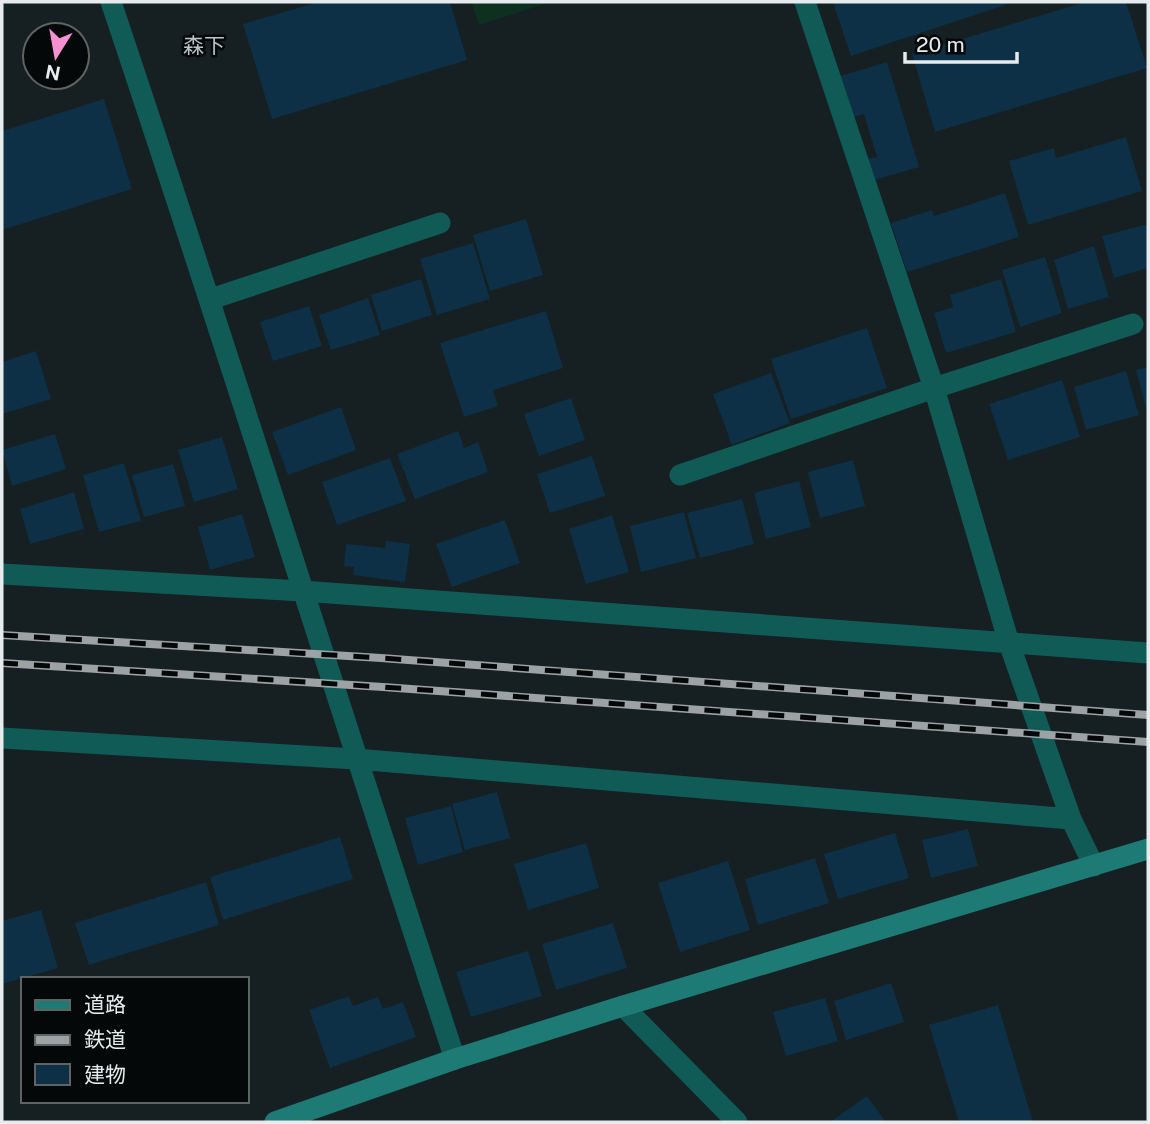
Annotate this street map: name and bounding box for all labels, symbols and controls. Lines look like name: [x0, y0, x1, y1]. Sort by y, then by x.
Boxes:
north arrow: [21, 21, 91, 91]
scale bar: [905, 21, 1017, 65]
text: 20 m: [916, 32, 965, 57]
district label: 森下: [183, 33, 225, 58]
text: N: [43, 60, 62, 85]
legend: [21, 977, 248, 1103]
text: 道路: [84, 992, 126, 1017]
text: 鉄道: [84, 1027, 126, 1052]
text: 建物: [84, 1062, 126, 1087]

